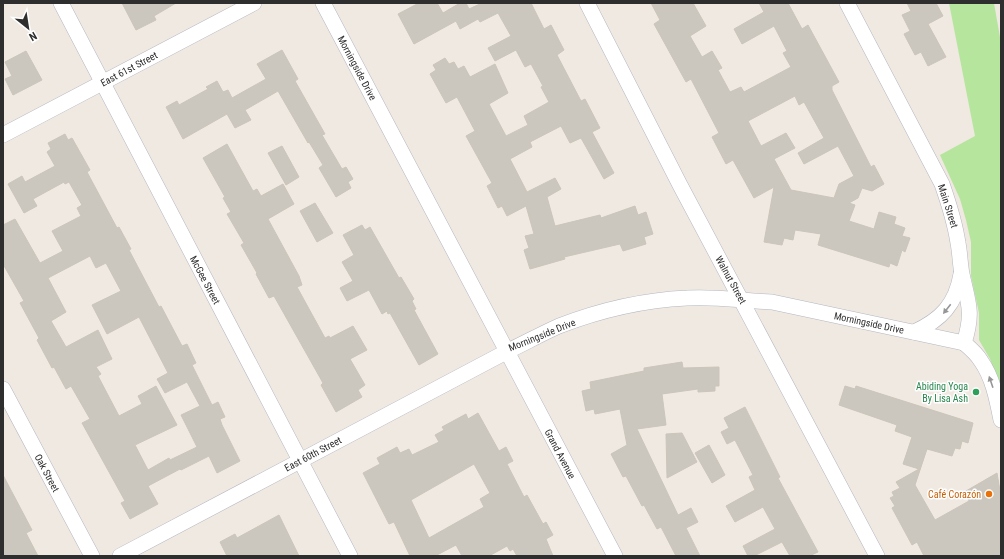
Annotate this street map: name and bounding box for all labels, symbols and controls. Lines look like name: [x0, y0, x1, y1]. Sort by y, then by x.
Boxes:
north arrow: [8, 8, 48, 48]
text: N: [26, 29, 39, 44]
street label: Morningside Drive: [335, 34, 379, 102]
street label: East 61st Street: [99, 49, 159, 89]
street label: Main Street: [936, 183, 960, 229]
street label: McGee Street: [188, 254, 222, 306]
street label: Walnut Street: [713, 254, 749, 306]
one-way arrow: [943, 303, 951, 314]
street label: Morningside Drive: [833, 310, 905, 336]
street label: Morningside Drive: [507, 316, 577, 353]
one-way arrow: [988, 376, 994, 388]
place label: Abiding Yoga By Lisa Ash: [916, 381, 968, 404]
marker: Abiding Yoga By Lisa Ash: [971, 387, 981, 397]
street label: Grand Avenue: [542, 427, 578, 481]
street label: East 60th Street: [283, 434, 343, 474]
street label: Oak Street: [33, 452, 62, 494]
place label: Café Corazón: [928, 489, 981, 500]
marker: Café Corazón: [984, 489, 994, 499]

